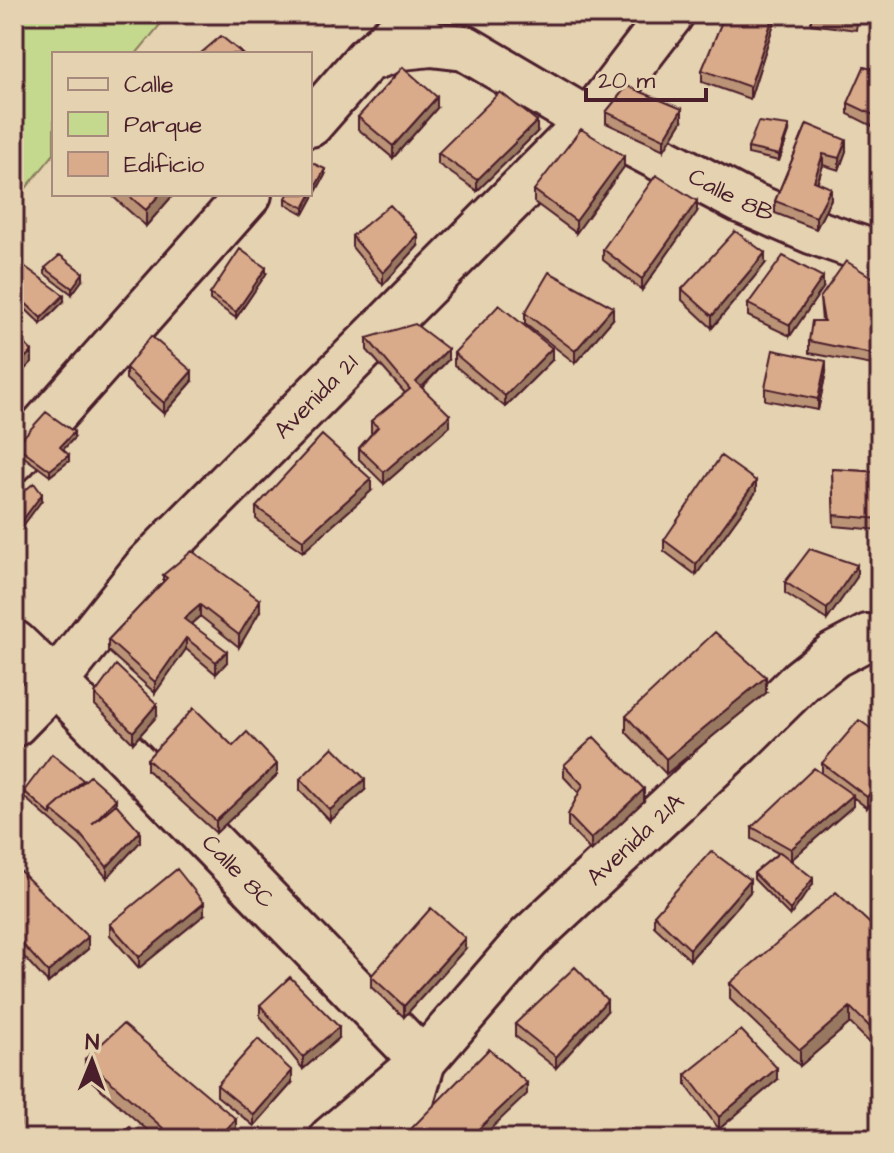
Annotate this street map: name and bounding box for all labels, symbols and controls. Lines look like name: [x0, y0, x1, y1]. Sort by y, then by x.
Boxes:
legend: [52, 52, 312, 196]
scale bar: [586, 52, 706, 102]
text: 20 m: [598, 64, 655, 98]
text: Calle: [124, 68, 174, 102]
text: Parque: [124, 108, 202, 142]
text: Edificio: [124, 148, 205, 182]
street label: Calle 8B: [682, 160, 779, 231]
street label: Avenida 21: [266, 347, 366, 447]
street label: Avenida 21A: [579, 785, 692, 894]
street label: Calle 8C: [194, 827, 282, 917]
north arrow: [52, 1021, 132, 1101]
text: N: [85, 1027, 100, 1058]

